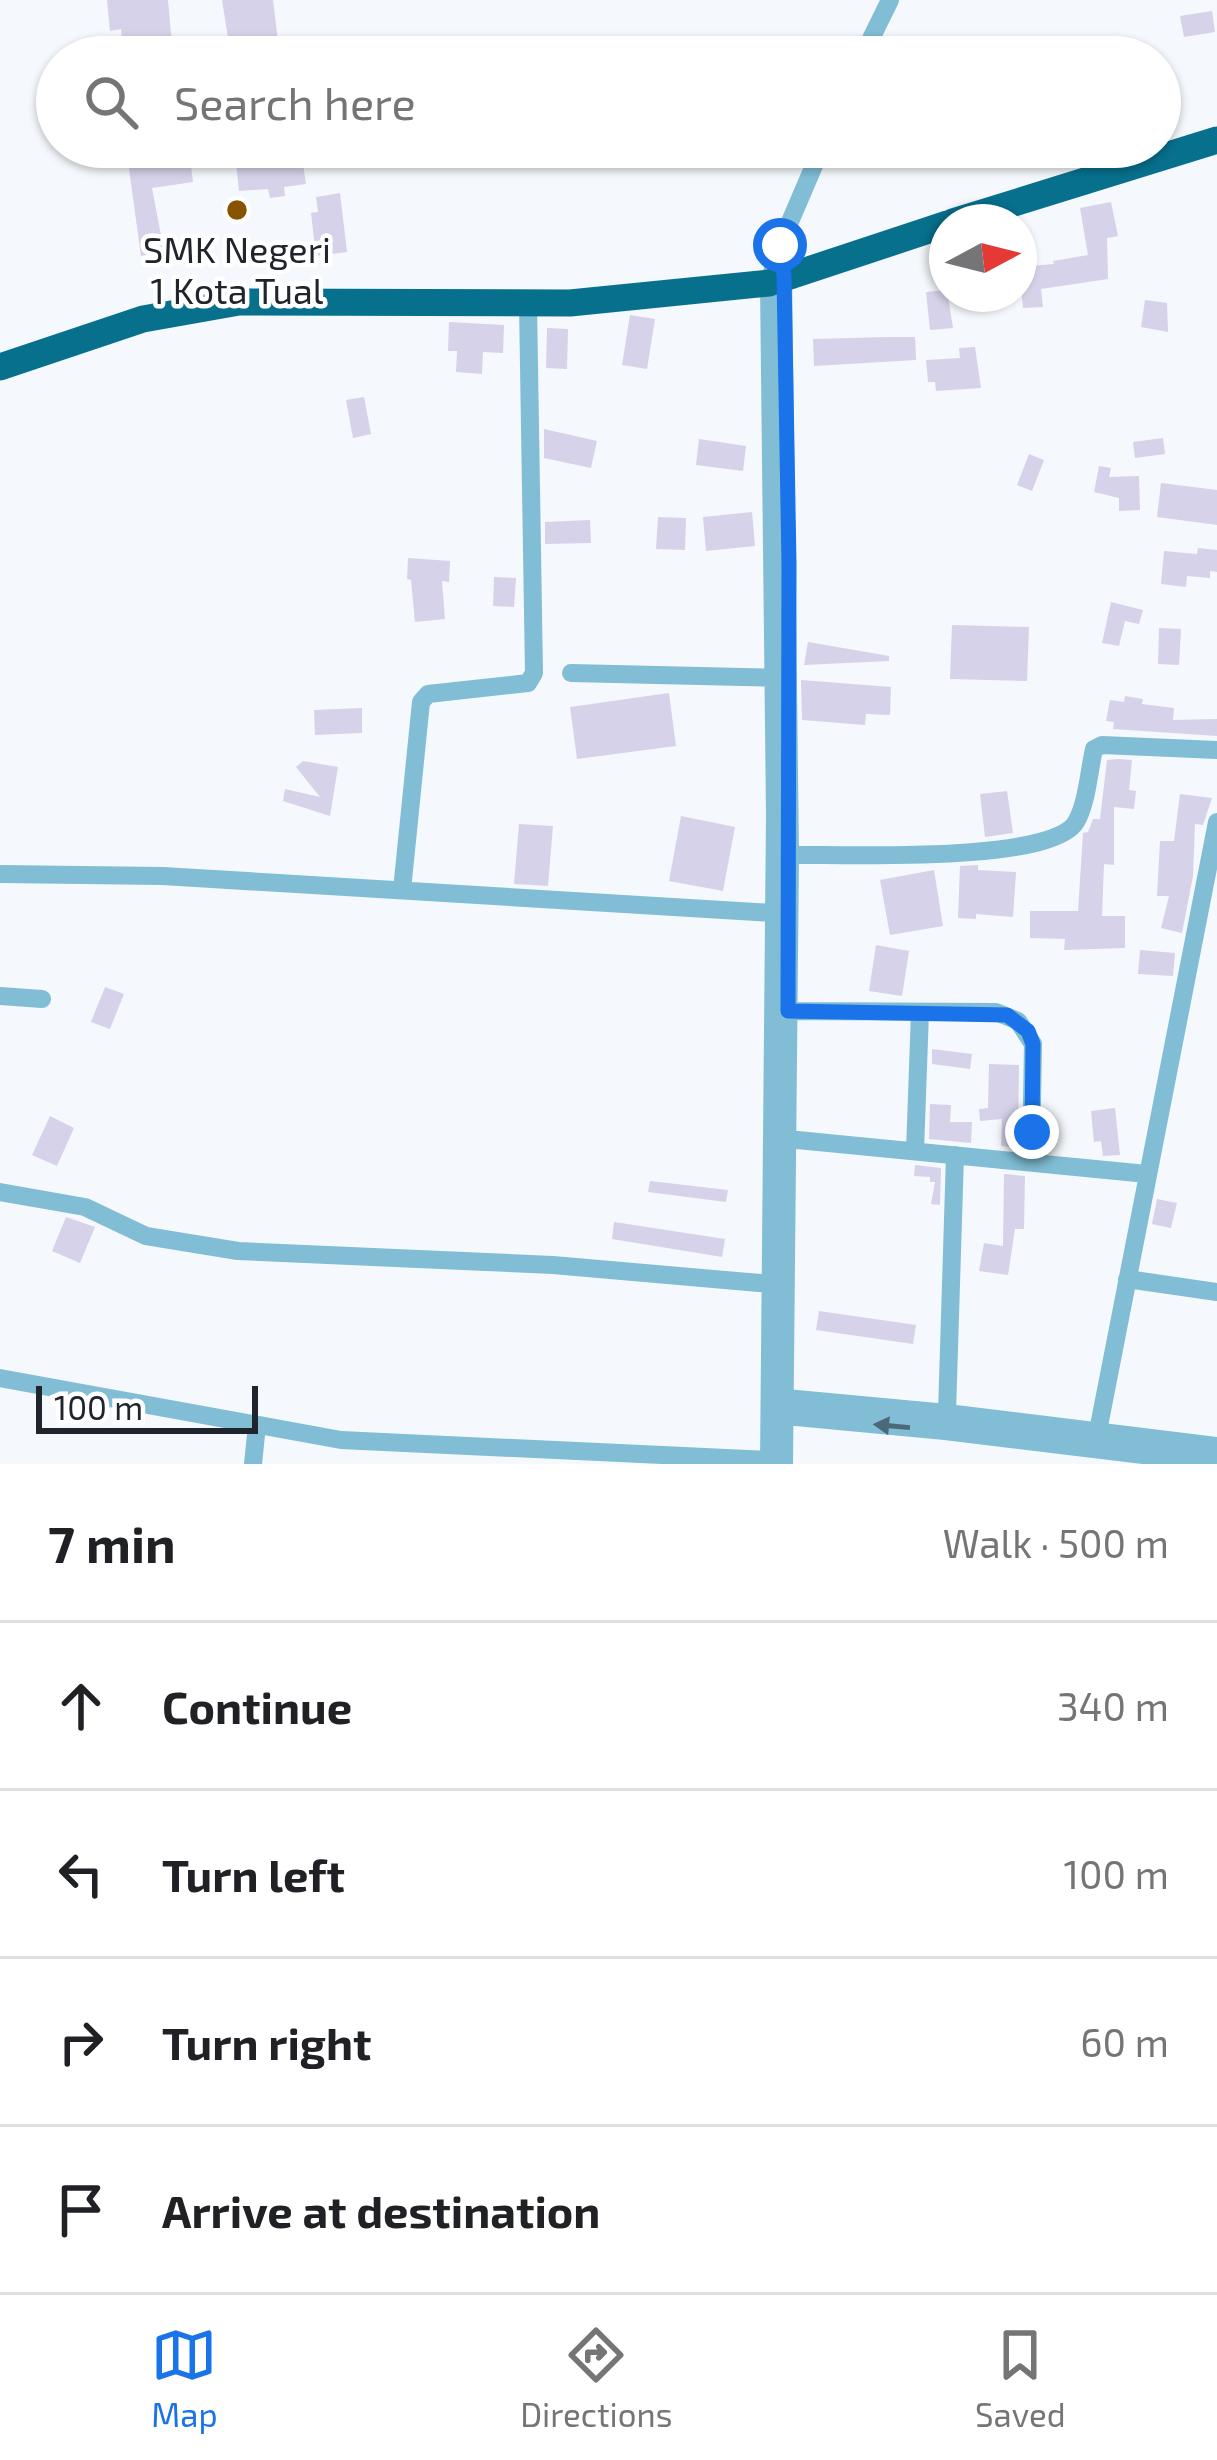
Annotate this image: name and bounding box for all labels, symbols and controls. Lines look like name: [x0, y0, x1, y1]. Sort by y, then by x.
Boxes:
search box: [36, 36, 1181, 168]
icon: search: [78, 69, 144, 135]
text: Search here: [174, 75, 416, 129]
marker: SMK Negeri 1 Kota Tual: [224, 197, 250, 223]
north arrow: [929, 204, 1037, 312]
route start: [753, 218, 807, 272]
place label: SMK Negeri 1 Kota Tual: [143, 227, 331, 311]
route end: [1005, 1105, 1059, 1159]
scale bar: [36, 1380, 258, 1433]
text: 100 m: [54, 1387, 143, 1427]
one-way arrow: [873, 1416, 910, 1435]
text: 7 min: [48, 1512, 176, 1573]
text: Walk · 500 m: [943, 1519, 1169, 1566]
icon: ahead: [48, 1673, 114, 1739]
text: Continue: [162, 1679, 352, 1733]
text: 340 m: [1057, 1682, 1169, 1729]
icon: left: [48, 1841, 114, 1907]
text: Turn left: [162, 1847, 345, 1901]
text: 100 m: [1064, 1850, 1169, 1897]
icon: right: [48, 2009, 114, 2075]
text: Turn right: [162, 2015, 371, 2069]
text: 60 m: [1080, 2018, 1169, 2065]
icon: arrive: [48, 2177, 114, 2243]
text: Arrive at destination: [162, 2183, 600, 2237]
tab: Map: [151, 2322, 218, 2434]
tab: Directions: [520, 2322, 672, 2434]
tab: Saved: [975, 2322, 1066, 2434]

